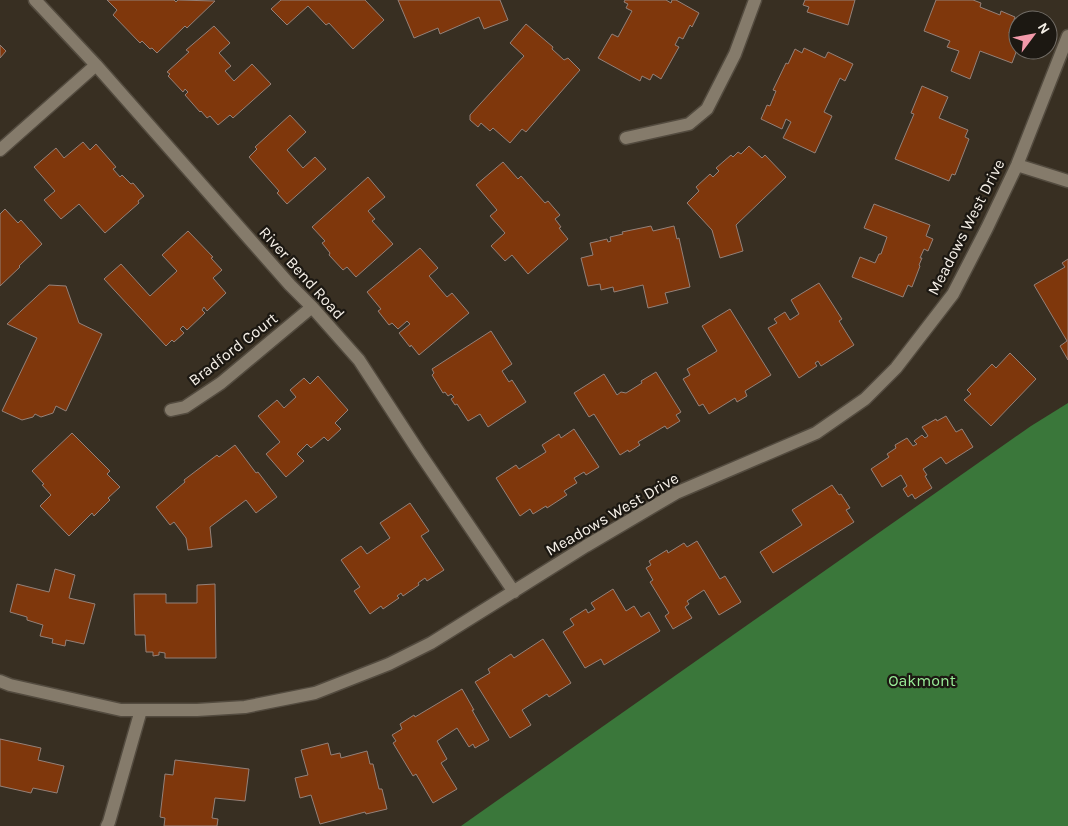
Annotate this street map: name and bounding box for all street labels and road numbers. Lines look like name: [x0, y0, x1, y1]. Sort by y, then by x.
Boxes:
street label: Meadows West Drive: [923, 156, 1009, 298]
street label: River Bend Road: [255, 223, 349, 323]
street label: Bradford Court: [185, 308, 281, 390]
street label: Meadows West Drive: [542, 468, 682, 560]

